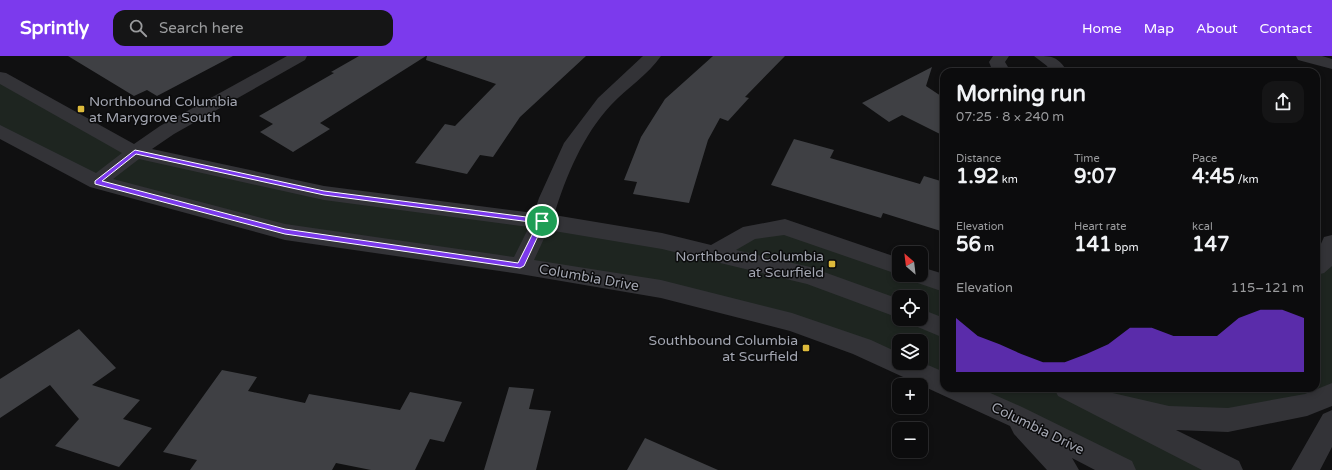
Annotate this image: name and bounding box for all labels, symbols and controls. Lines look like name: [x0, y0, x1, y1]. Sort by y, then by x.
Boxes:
search box: [113, 10, 393, 46]
text: Sprintly: [20, 17, 89, 39]
icon: search: [127, 17, 149, 39]
text: Search here: [159, 19, 243, 37]
text: Home: [1082, 20, 1122, 37]
text: Map: [1144, 20, 1174, 37]
text: About: [1196, 20, 1238, 37]
text: Contact: [1260, 20, 1312, 37]
text: Morning run: [956, 81, 1086, 107]
button: share: [1262, 81, 1304, 123]
place label: Northbound Columbia at Marygrove South: [89, 93, 238, 126]
marker: Northbound Columbia at Marygrove South: [76, 104, 86, 114]
text: 07:25 · 8 × 240 m: [956, 109, 1064, 125]
text: Distance: [956, 152, 1001, 165]
text: Time: [1074, 152, 1100, 165]
text: Pace: [1192, 152, 1217, 165]
text: 1.92: [956, 165, 999, 189]
text: 9:07: [1074, 165, 1117, 189]
text: 4:45: [1192, 165, 1235, 189]
text: km: [999, 173, 1018, 186]
text: /km: [1235, 173, 1259, 186]
pin: [525, 204, 559, 238]
icon: arrive: [531, 210, 553, 232]
text: Elevation: [956, 220, 1004, 233]
text: Heart rate: [1074, 220, 1126, 233]
text: kcal: [1192, 220, 1213, 233]
text: 56: [956, 233, 981, 257]
text: 141: [1074, 233, 1112, 257]
text: 147: [1192, 233, 1230, 257]
text: m: [981, 241, 994, 254]
text: bpm: [1112, 241, 1139, 254]
north arrow: [892, 246, 928, 282]
map controls: [892, 246, 928, 458]
place label: Northbound Columbia at Scurfield: [675, 248, 824, 281]
marker: Northbound Columbia at Scurfield: [827, 259, 837, 269]
street label: Columbia Drive: [538, 260, 640, 295]
text: Elevation: [956, 280, 1013, 296]
text: 115–121 m: [1231, 280, 1304, 296]
button: locate: [892, 290, 928, 326]
place label: Southbound Columbia at Scurfield: [649, 332, 798, 365]
button: layers: [892, 334, 928, 370]
marker: Southbound Columbia at Scurfield: [801, 343, 811, 353]
button: +: [892, 378, 928, 414]
street label: Columbia Drive: [989, 399, 1087, 458]
button: −: [892, 422, 928, 458]

